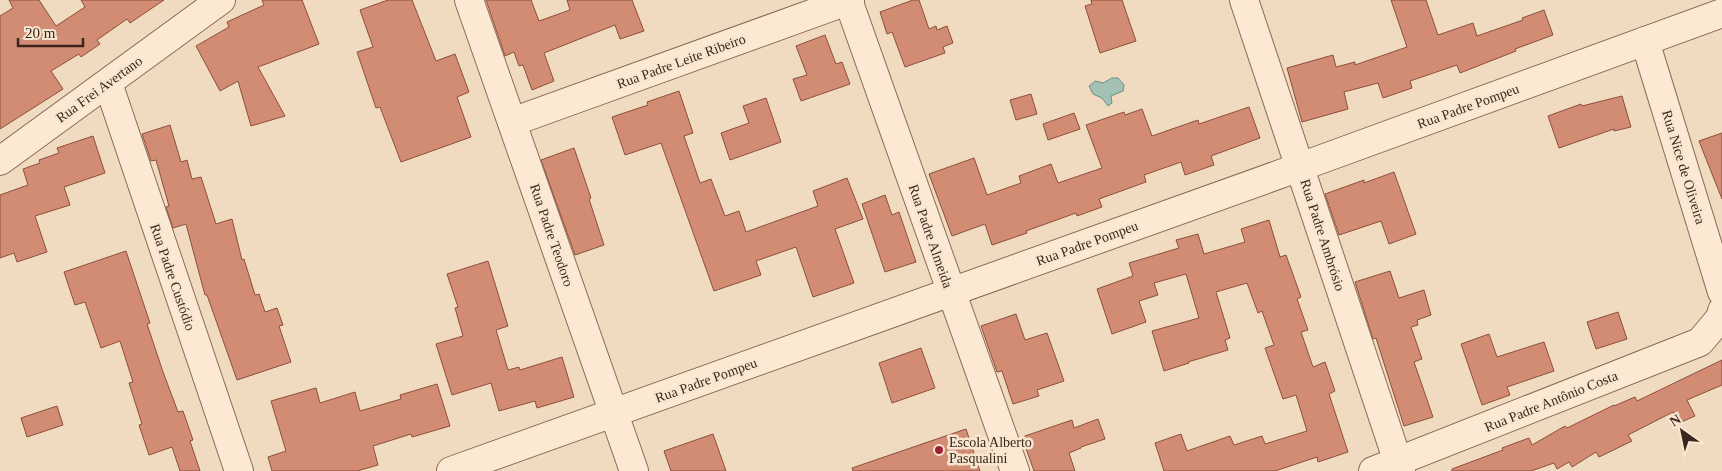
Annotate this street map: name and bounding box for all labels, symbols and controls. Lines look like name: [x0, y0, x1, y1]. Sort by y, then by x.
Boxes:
scale bar: [18, 15, 82, 47]
text: 20 m: [25, 25, 56, 41]
street label: Rua Padre Leite Ribeiro: [615, 31, 747, 92]
street label: Rua Frei Avertano: [53, 53, 145, 126]
street label: Rua Padre Pompeu: [1415, 81, 1521, 132]
street label: Rua Nice de Oliveira: [1659, 108, 1708, 227]
street label: Rua Padre Ambrósio: [1297, 177, 1348, 293]
street label: Rua Padre Teodoro: [527, 182, 576, 288]
street label: Rua Padre Almeida: [906, 182, 956, 291]
street label: Rua Padre Pompeu: [1034, 218, 1140, 269]
street label: Rua Padre Custódio: [147, 222, 198, 333]
street label: Rua Padre Pompeu: [653, 355, 759, 406]
street label: Rua Padre Antônio Costa: [1483, 368, 1621, 435]
north arrow: [1657, 406, 1707, 456]
text: N: [1667, 411, 1684, 430]
place label: Escola Alberto Pasqualini: [949, 435, 1032, 466]
marker: Escola Alberto Pasqualini: [933, 444, 945, 456]

